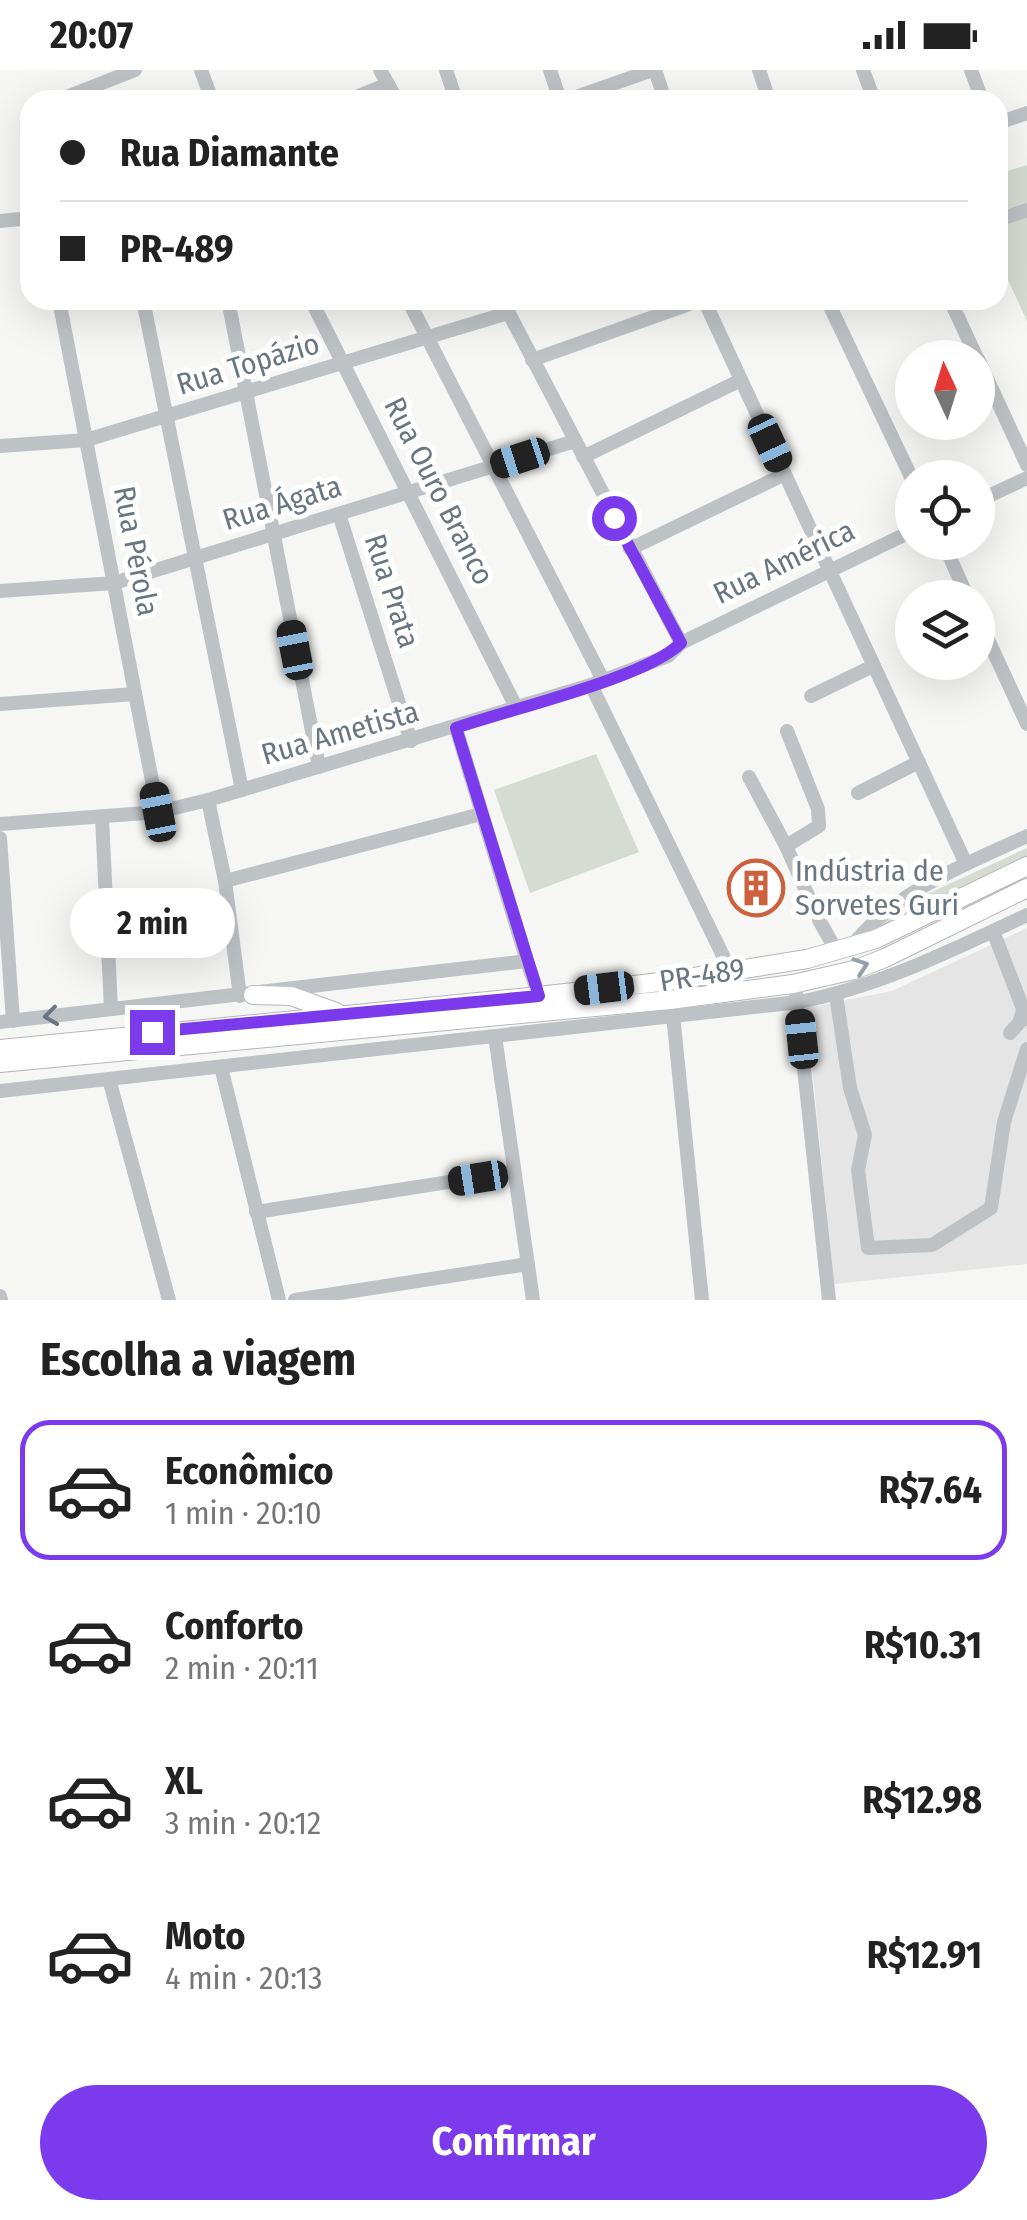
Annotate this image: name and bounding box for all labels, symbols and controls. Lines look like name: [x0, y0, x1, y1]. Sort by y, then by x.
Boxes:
text: 20:07: [50, 12, 133, 58]
text: Rua Diamante: [120, 130, 339, 176]
text: PR-489: [120, 226, 234, 272]
street label: Rua Topázio: [172, 325, 324, 403]
north arrow: [895, 340, 995, 440]
map controls: [895, 340, 995, 680]
street label: Rua Ouro Branco: [376, 391, 502, 591]
car: [744, 409, 796, 477]
car: [487, 434, 553, 482]
button: locate: [895, 460, 995, 560]
street label: Rua Ágata: [218, 468, 346, 538]
street label: Rua Pérola: [106, 483, 166, 619]
route start: [592, 496, 637, 541]
street label: Rua América: [707, 512, 861, 612]
street label: Rua Prata: [357, 530, 427, 652]
button: layers: [895, 580, 995, 680]
car: [275, 618, 315, 682]
street label: Rua Ametista: [257, 693, 423, 773]
car: [138, 780, 178, 844]
place label: Indústria de Sorvetes Guri: [795, 853, 959, 923]
building icon: Indústria de Sorvetes Guri: [726, 858, 786, 918]
callout: 2 min: [70, 887, 234, 957]
text: 2 min: [117, 904, 188, 942]
street label: PR-489: [657, 951, 747, 999]
one-way arrow: [852, 958, 869, 978]
car: [572, 969, 636, 1007]
one-way arrow: [43, 1005, 59, 1026]
car: [784, 1008, 820, 1070]
route end: [130, 1010, 175, 1055]
car: [446, 1158, 510, 1198]
text: Escolha a viagem: [40, 1333, 356, 1387]
icon: car: [45, 1445, 135, 1535]
text: Econômico: [165, 1448, 334, 1494]
text: R$7.64: [879, 1467, 982, 1513]
text: 1 min · 20:10: [165, 1494, 322, 1532]
icon: car: [45, 1600, 135, 1690]
text: Conforto: [165, 1603, 304, 1649]
text: R$10.31: [864, 1622, 982, 1668]
text: 2 min · 20:11: [165, 1649, 319, 1687]
icon: car: [45, 1755, 135, 1845]
text: XL: [165, 1758, 203, 1804]
text: R$12.98: [862, 1777, 982, 1823]
text: 3 min · 20:12: [165, 1804, 321, 1842]
icon: car: [45, 1910, 135, 2000]
text: Moto: [165, 1913, 246, 1959]
text: R$12.91: [867, 1932, 982, 1978]
text: 4 min · 20:13: [165, 1959, 323, 1997]
button: Confirmar: [40, 2085, 987, 2200]

